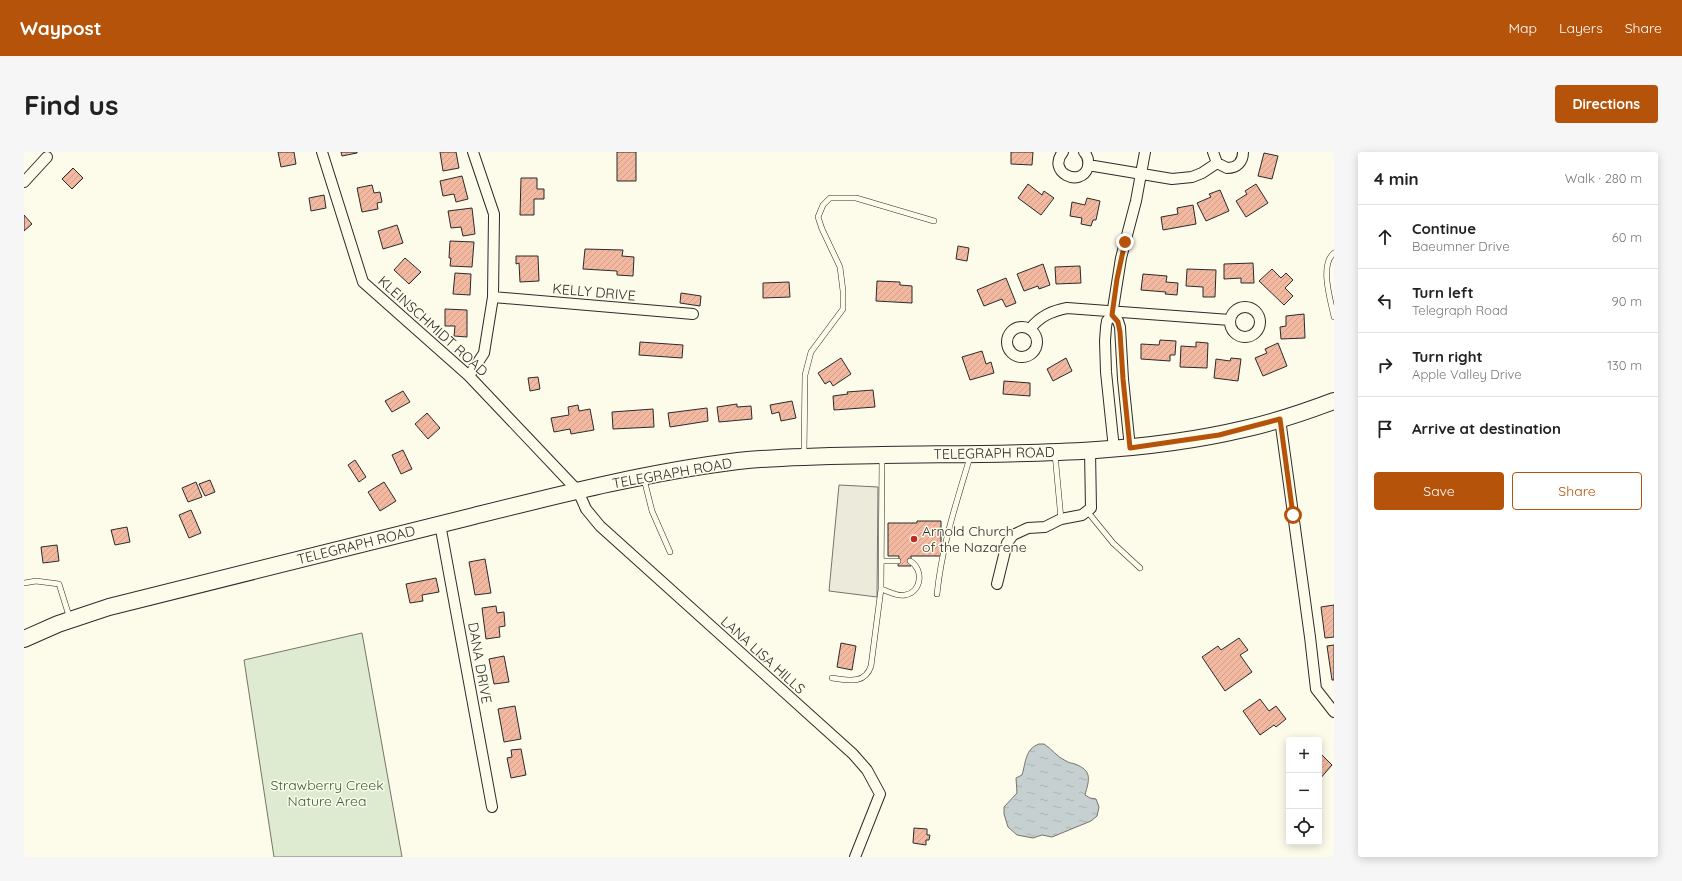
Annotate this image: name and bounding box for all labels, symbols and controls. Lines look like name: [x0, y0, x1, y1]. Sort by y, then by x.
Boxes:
text: Waypost: [20, 16, 102, 40]
text: Map: [1508, 19, 1537, 37]
text: Layers: [1559, 19, 1603, 37]
text: Share: [1625, 19, 1662, 37]
button: Directions: [1555, 85, 1658, 123]
text: Find us: [24, 87, 118, 122]
text: 4 min: [1374, 168, 1419, 189]
text: Walk · 280 m: [1565, 170, 1642, 186]
text: Continue: [1412, 219, 1476, 238]
icon: ahead: [1374, 226, 1396, 248]
text: 60 m: [1612, 229, 1642, 245]
route end: [1116, 233, 1134, 251]
text: Baeumner Drive: [1412, 238, 1510, 254]
street label: KLEINSCHMIDT ROAD: [374, 272, 492, 380]
street label: KELLY DRIVE: [552, 279, 636, 305]
text: Turn left: [1412, 283, 1474, 302]
icon: left: [1374, 290, 1396, 312]
text: 90 m: [1612, 293, 1642, 309]
text: Telegraph Road: [1412, 302, 1508, 318]
text: Turn right: [1412, 347, 1483, 366]
icon: right: [1374, 354, 1396, 376]
text: 130 m: [1607, 357, 1642, 373]
text: Apple Valley Drive: [1412, 366, 1522, 382]
icon: arrive: [1374, 418, 1396, 440]
text: Arrive at destination: [1412, 419, 1561, 438]
street label: TELEGRAPH ROAD: [933, 443, 1055, 463]
street label: TELEGRAPH ROAD: [611, 454, 733, 492]
button: Save: [1374, 472, 1504, 510]
button: Share: [1512, 472, 1642, 510]
route start: [1284, 506, 1302, 524]
street label: TELEGRAPH ROAD: [295, 522, 417, 568]
place label: Arnold Church of the Nazarene: [922, 522, 1027, 556]
marker: Arnold Church of the Nazarene: [909, 534, 919, 544]
street label: LANA LISA HILLS: [717, 612, 809, 698]
street label: DANA DRIVE: [464, 621, 496, 705]
map controls: [1286, 737, 1322, 845]
button: +: [1286, 737, 1322, 773]
button: −: [1286, 773, 1322, 809]
park label: Strawberry Creek Nature Area: [270, 776, 384, 810]
button: locate: [1286, 809, 1322, 845]

